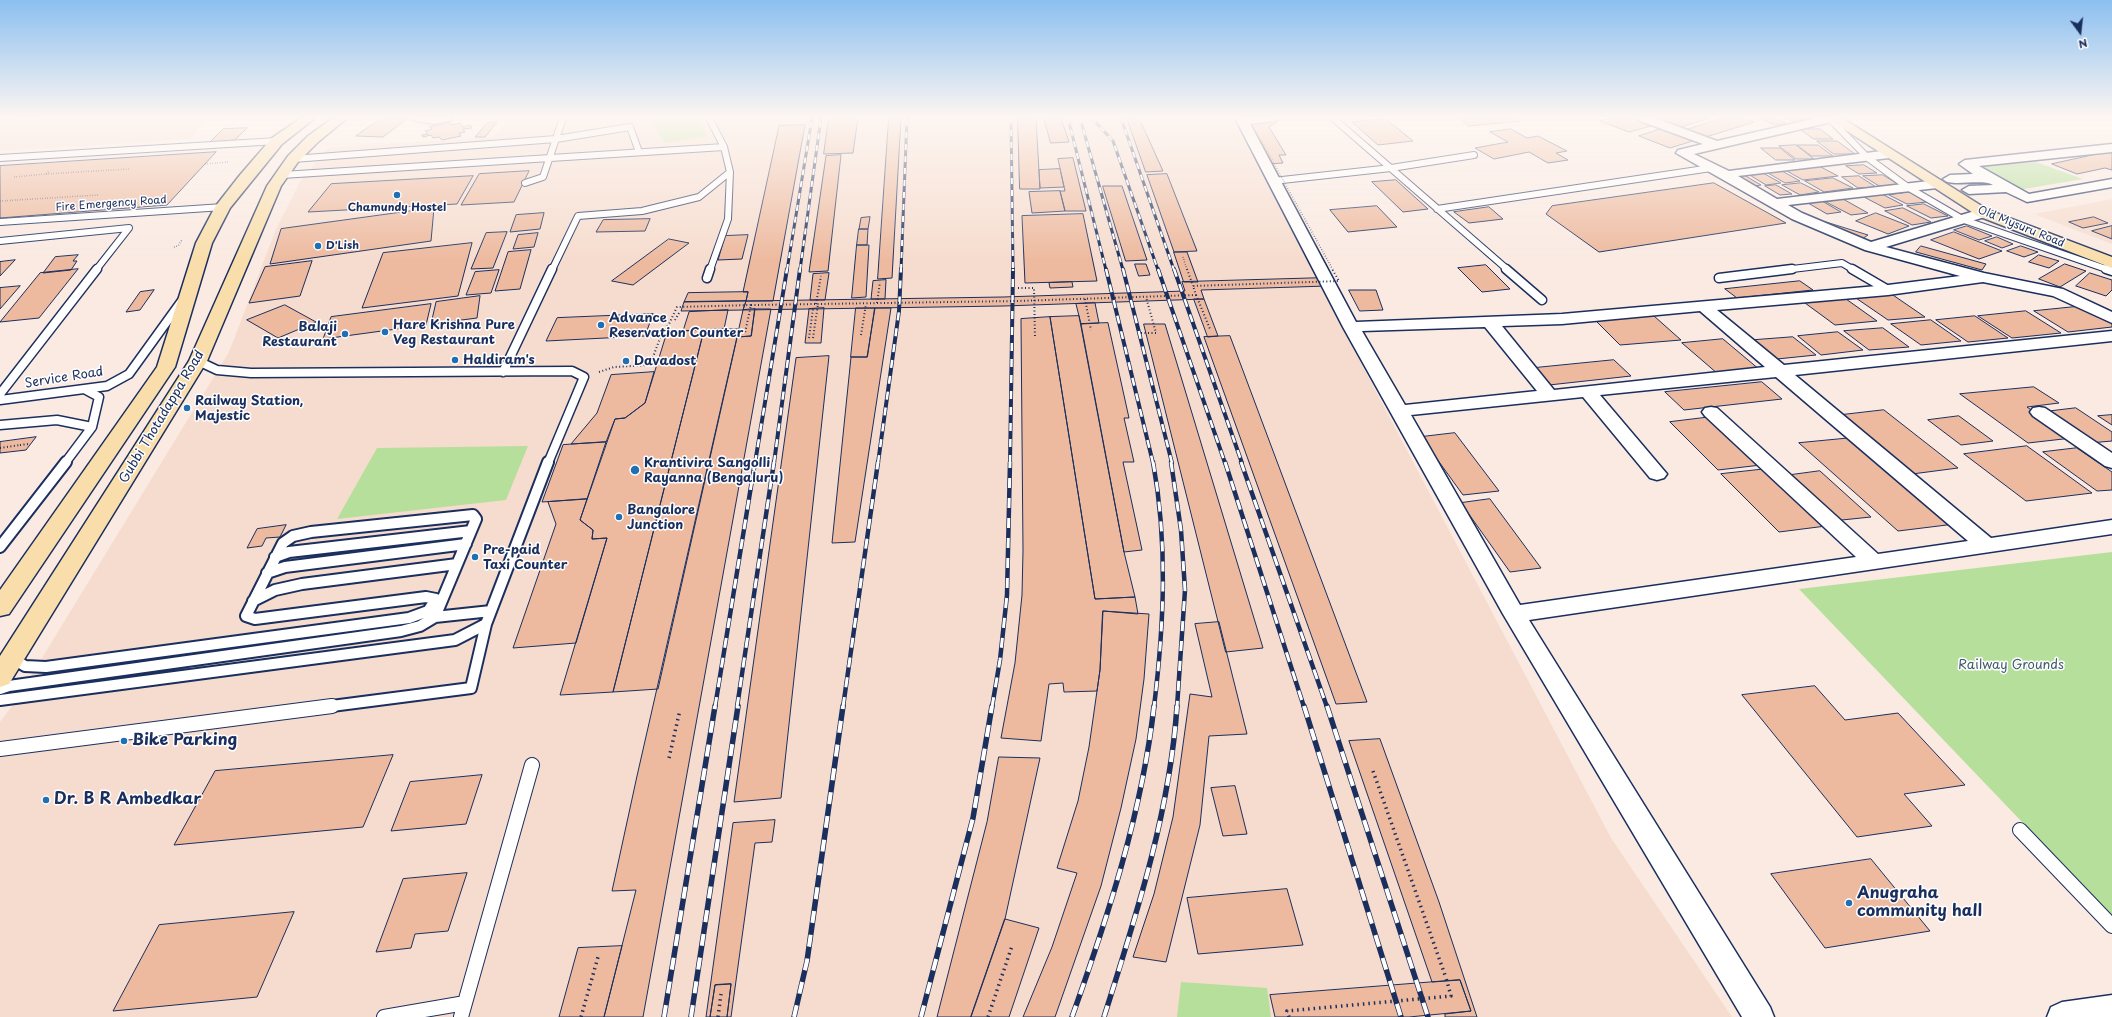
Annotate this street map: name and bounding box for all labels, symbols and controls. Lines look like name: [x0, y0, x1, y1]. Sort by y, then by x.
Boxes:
north arrow: [2060, 12, 2100, 52]
text: N: [2077, 35, 2090, 53]
marker: Chamundy Hostel: [392, 190, 402, 200]
street label: Fire Emergency Road: [55, 194, 167, 214]
place label: Chamundy Hostel: [348, 201, 446, 215]
street label: Old Mysuru Road: [1976, 204, 2066, 250]
place label: D'Lish: [326, 239, 359, 253]
marker: D'Lish: [313, 241, 323, 251]
place label: Advance Reservation Counter: [609, 310, 743, 341]
place label: Hare Krishna Pure Veg Restaurant: [393, 317, 515, 348]
place label: Balaji Restaurant: [262, 319, 337, 350]
marker: Advance Reservation Counter: [596, 320, 606, 330]
marker: Hare Krishna Pure Veg Restaurant: [380, 327, 390, 337]
marker: Balaji Restaurant: [340, 329, 350, 339]
street label: Gubbi Thotadappa Road: [116, 348, 208, 486]
place label: Haldiram's: [463, 352, 535, 368]
place label: Davadost: [634, 353, 696, 369]
marker: Haldiram's: [450, 355, 460, 365]
marker: Davadost: [621, 356, 631, 366]
street label: Service Road: [24, 364, 104, 392]
place label: Railway Station, Majestic: [195, 393, 303, 424]
marker: Railway Station, Majestic: [182, 403, 192, 413]
place label: Krantivira Sangolli Rayanna (Bengaluru): [644, 455, 783, 486]
marker: Krantivira Sangolli Rayanna (Bengaluru): [629, 464, 641, 476]
place label: Bangalore Junction: [627, 502, 695, 533]
marker: Bangalore Junction: [614, 512, 624, 522]
place label: Pre-paid Taxi Counter: [483, 542, 568, 573]
marker: Pre-paid Taxi Counter: [470, 552, 480, 562]
park label: Railway Grounds: [1958, 657, 2064, 673]
place label: Bike Parking: [132, 731, 237, 751]
marker: Bike Parking: [119, 736, 129, 746]
place label: Dr. B R Ambedkar: [54, 790, 202, 810]
marker: Dr. B R Ambedkar: [41, 795, 51, 805]
place label: Anugraha community hall: [1857, 884, 1982, 922]
marker: Anugraha community hall: [1844, 898, 1854, 908]

